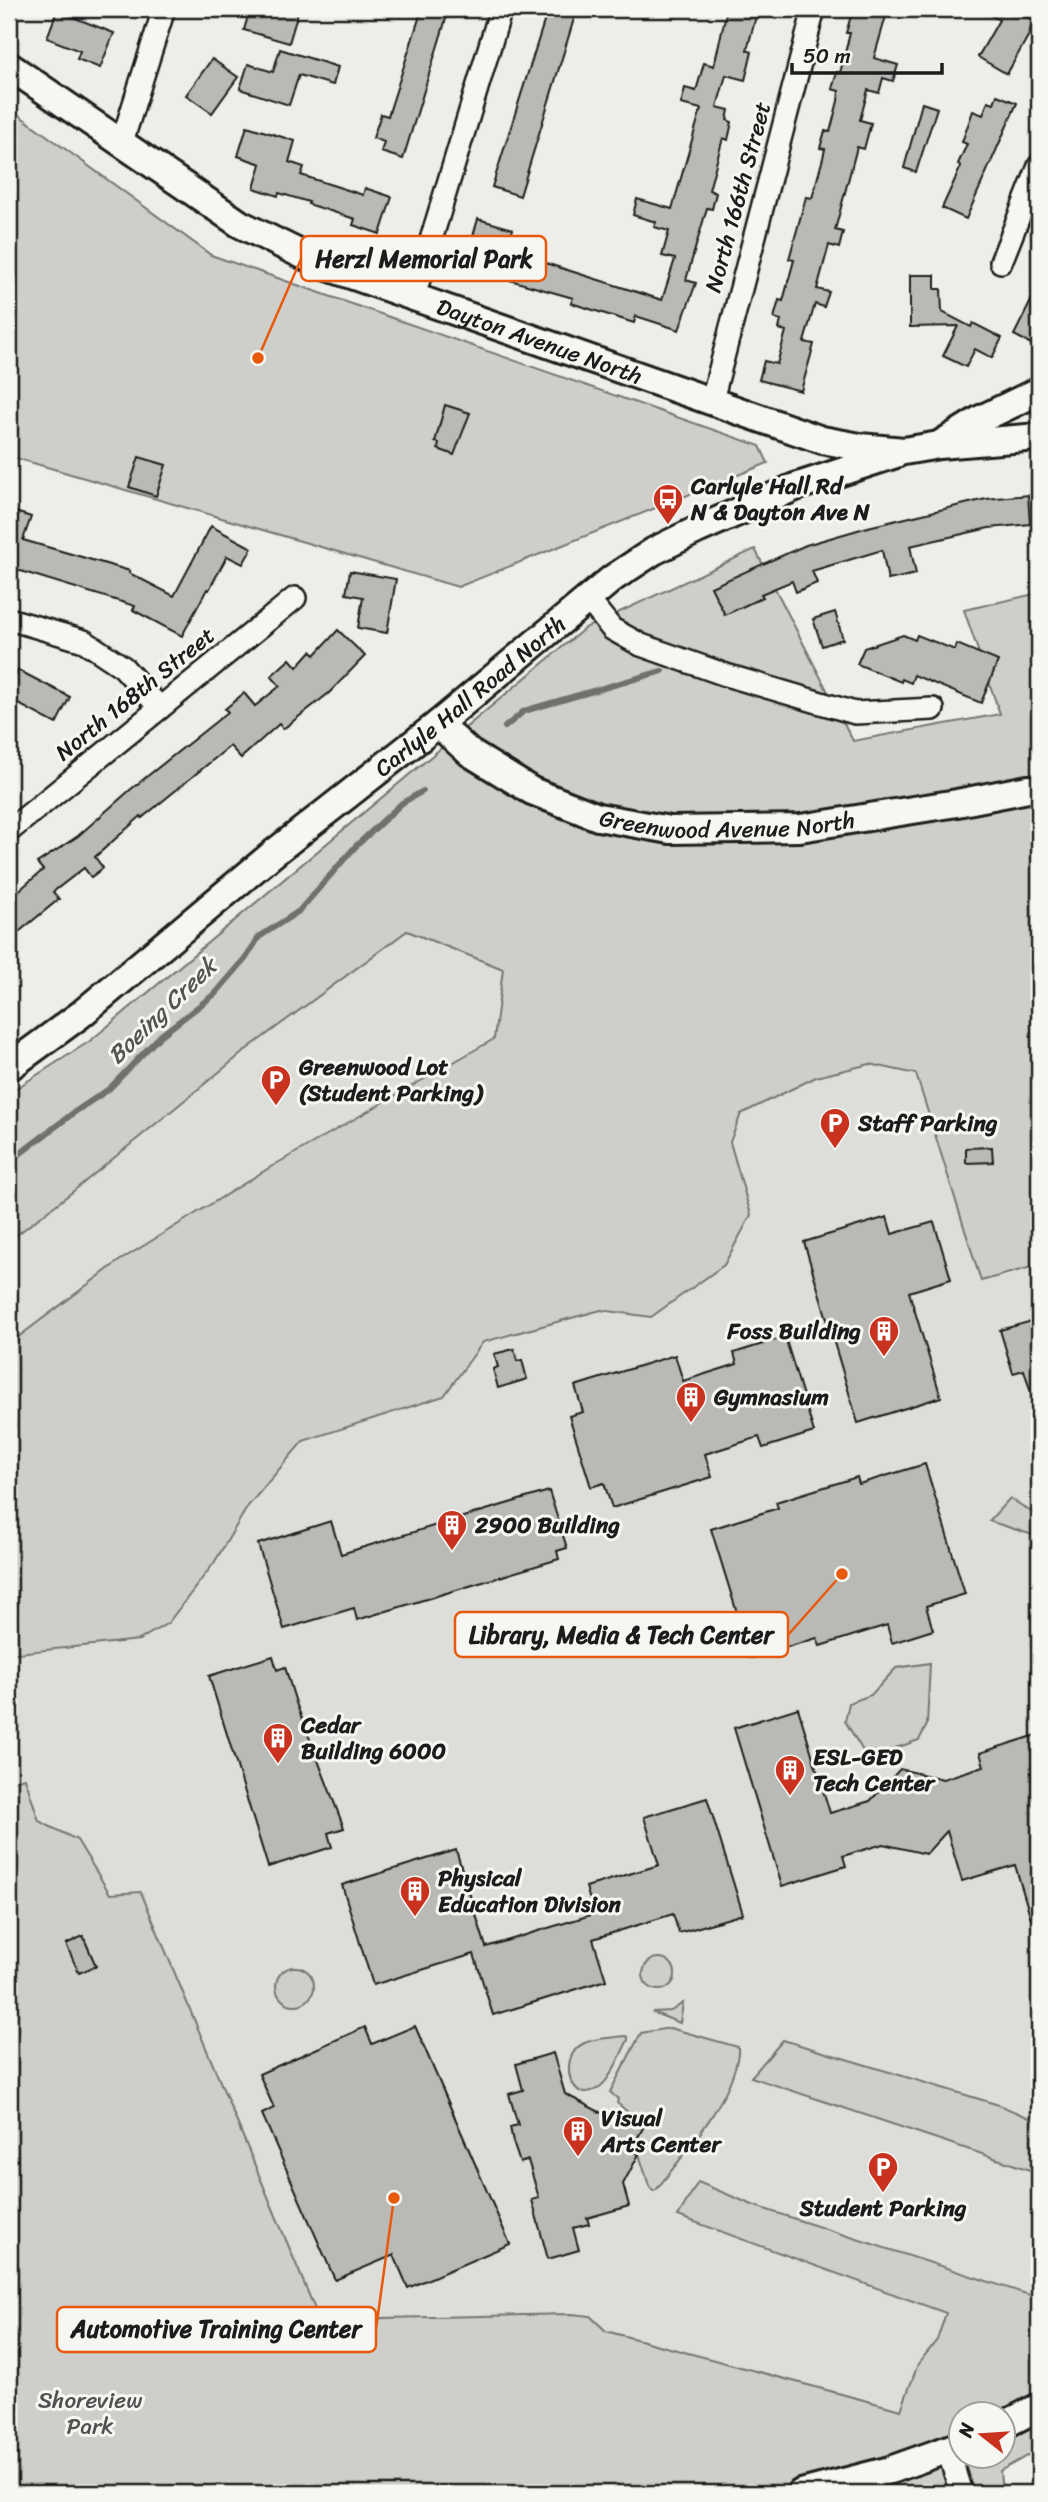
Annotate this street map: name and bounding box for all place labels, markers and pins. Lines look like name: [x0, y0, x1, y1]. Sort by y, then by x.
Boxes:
callout: Herzl Memorial Park: [301, 236, 546, 281]
place label: Carlyle Hall Rd N & Dayton Ave N: [690, 466, 871, 533]
bus stop icon: Carlyle Hall Rd N & Dayton Ave N: [651, 482, 685, 526]
place label: Greenwood Lot (Student Parking): [298, 1047, 484, 1114]
parking icon: Greenwood Lot (Student Parking): [259, 1063, 293, 1107]
place label: Staff Parking: [857, 1103, 998, 1144]
parking icon: Staff Parking: [818, 1106, 852, 1150]
place label: Foss Building: [726, 1311, 861, 1352]
building icon: Foss Building: [867, 1314, 901, 1358]
place label: Gymnasium: [713, 1377, 829, 1418]
building icon: Gymnasium: [674, 1380, 708, 1424]
place label: 2900 Building: [474, 1505, 620, 1546]
building icon: 2900 Building: [435, 1508, 469, 1552]
callout: Library, Media & Tech Center: [455, 1612, 788, 1657]
place label: Cedar Building 6000: [300, 1705, 446, 1772]
building icon: Cedar Building 6000: [261, 1721, 295, 1765]
place label: ESL-GED Tech Center: [813, 1737, 937, 1804]
building icon: ESL-GED Tech Center: [773, 1753, 807, 1797]
place label: Physical Education Division: [438, 1858, 622, 1925]
building icon: Physical Education Division: [398, 1874, 432, 1918]
place label: Visual Arts Center: [600, 2098, 722, 2165]
building icon: Visual Arts Center: [561, 2114, 595, 2158]
parking icon: Student Parking: [866, 2150, 900, 2194]
place label: Student Parking: [799, 2188, 967, 2229]
callout: Automotive Training Center: [57, 2307, 376, 2352]

